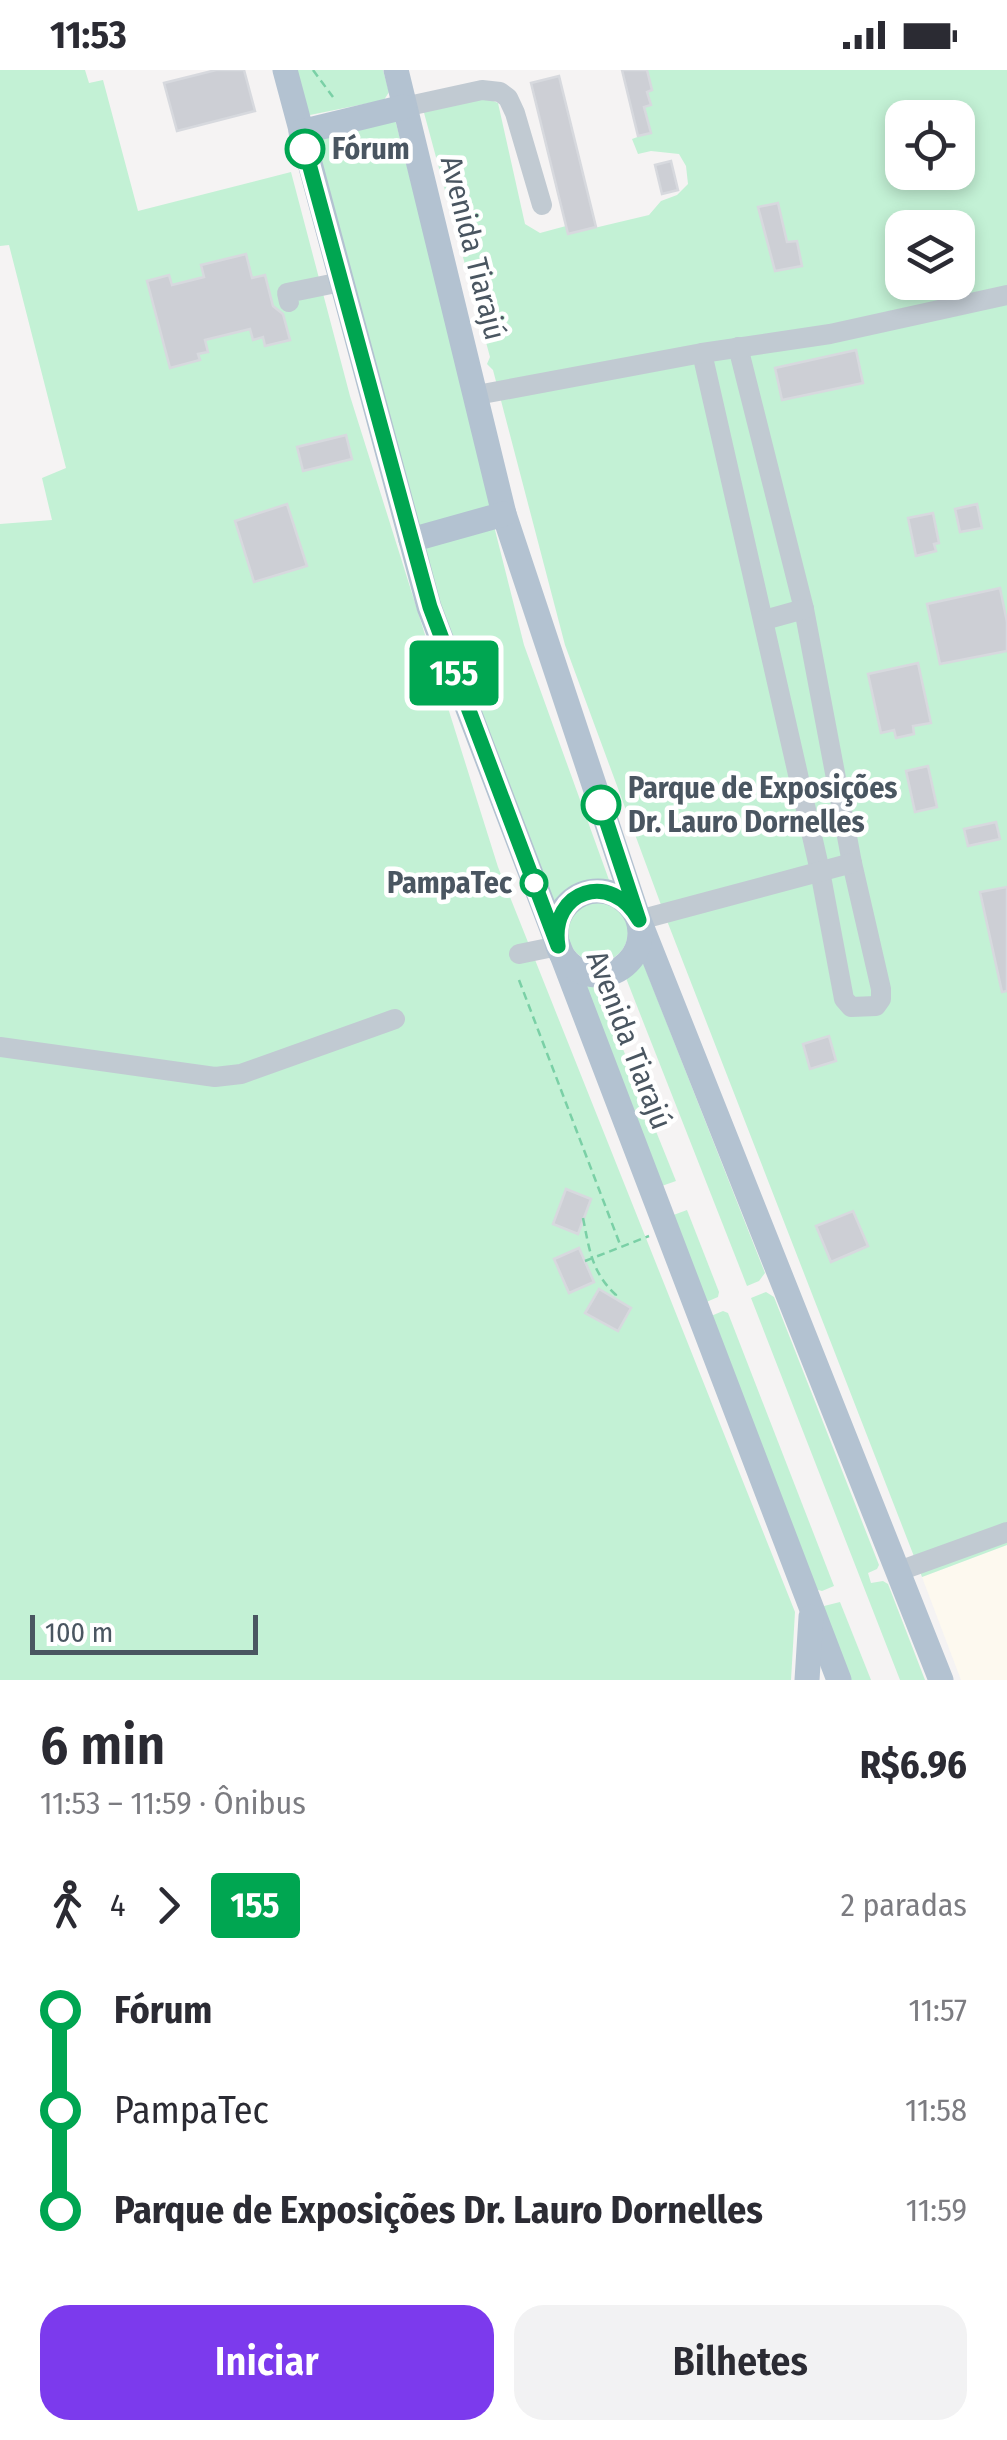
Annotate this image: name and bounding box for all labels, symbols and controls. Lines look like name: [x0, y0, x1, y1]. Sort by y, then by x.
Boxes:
text: 11:53: [50, 12, 127, 58]
map controls: [885, 100, 975, 300]
button: locate: [885, 100, 975, 190]
marker: Fórum: [286, 130, 324, 168]
place label: Fórum: [332, 131, 410, 167]
street label: Avenida Tiarajú: [433, 152, 513, 344]
button: layers: [885, 210, 975, 300]
line badge: 155: [396, 640, 512, 706]
text: 155: [429, 652, 479, 694]
place label: Parque de Exposições Dr. Lauro Dornelles: [628, 770, 898, 840]
marker: Parque de Exposições Dr. Lauro Dornelles: [582, 786, 620, 824]
place label: PampaTec: [387, 865, 513, 901]
marker: PampaTec: [521, 870, 547, 896]
street label: Avenida Tiarajú: [578, 946, 680, 1134]
scale bar: [30, 1610, 258, 1654]
text: 100 m: [45, 1616, 113, 1649]
text: 6 min: [40, 1713, 165, 1779]
text: R$6.96: [860, 1742, 967, 1788]
text: 11:53 – 11:59 · Ônibus: [40, 1784, 306, 1822]
icon: walk: [40, 1878, 95, 1933]
icon: forward: [141, 1878, 196, 1933]
text: 155: [231, 1884, 280, 1926]
text: 4: [110, 1886, 126, 1924]
text: 2 paradas: [841, 1886, 967, 1924]
text: Fórum: [114, 1987, 212, 2033]
text: 11:57: [909, 1991, 967, 2029]
text: PampaTec: [114, 2087, 269, 2133]
text: 11:58: [905, 2091, 967, 2129]
text: Parque de Exposições Dr. Lauro Dornelles: [114, 2187, 763, 2233]
text: 11:59: [906, 2191, 967, 2229]
button: Iniciar: [40, 2305, 494, 2420]
button: Bilhetes: [514, 2305, 967, 2420]

